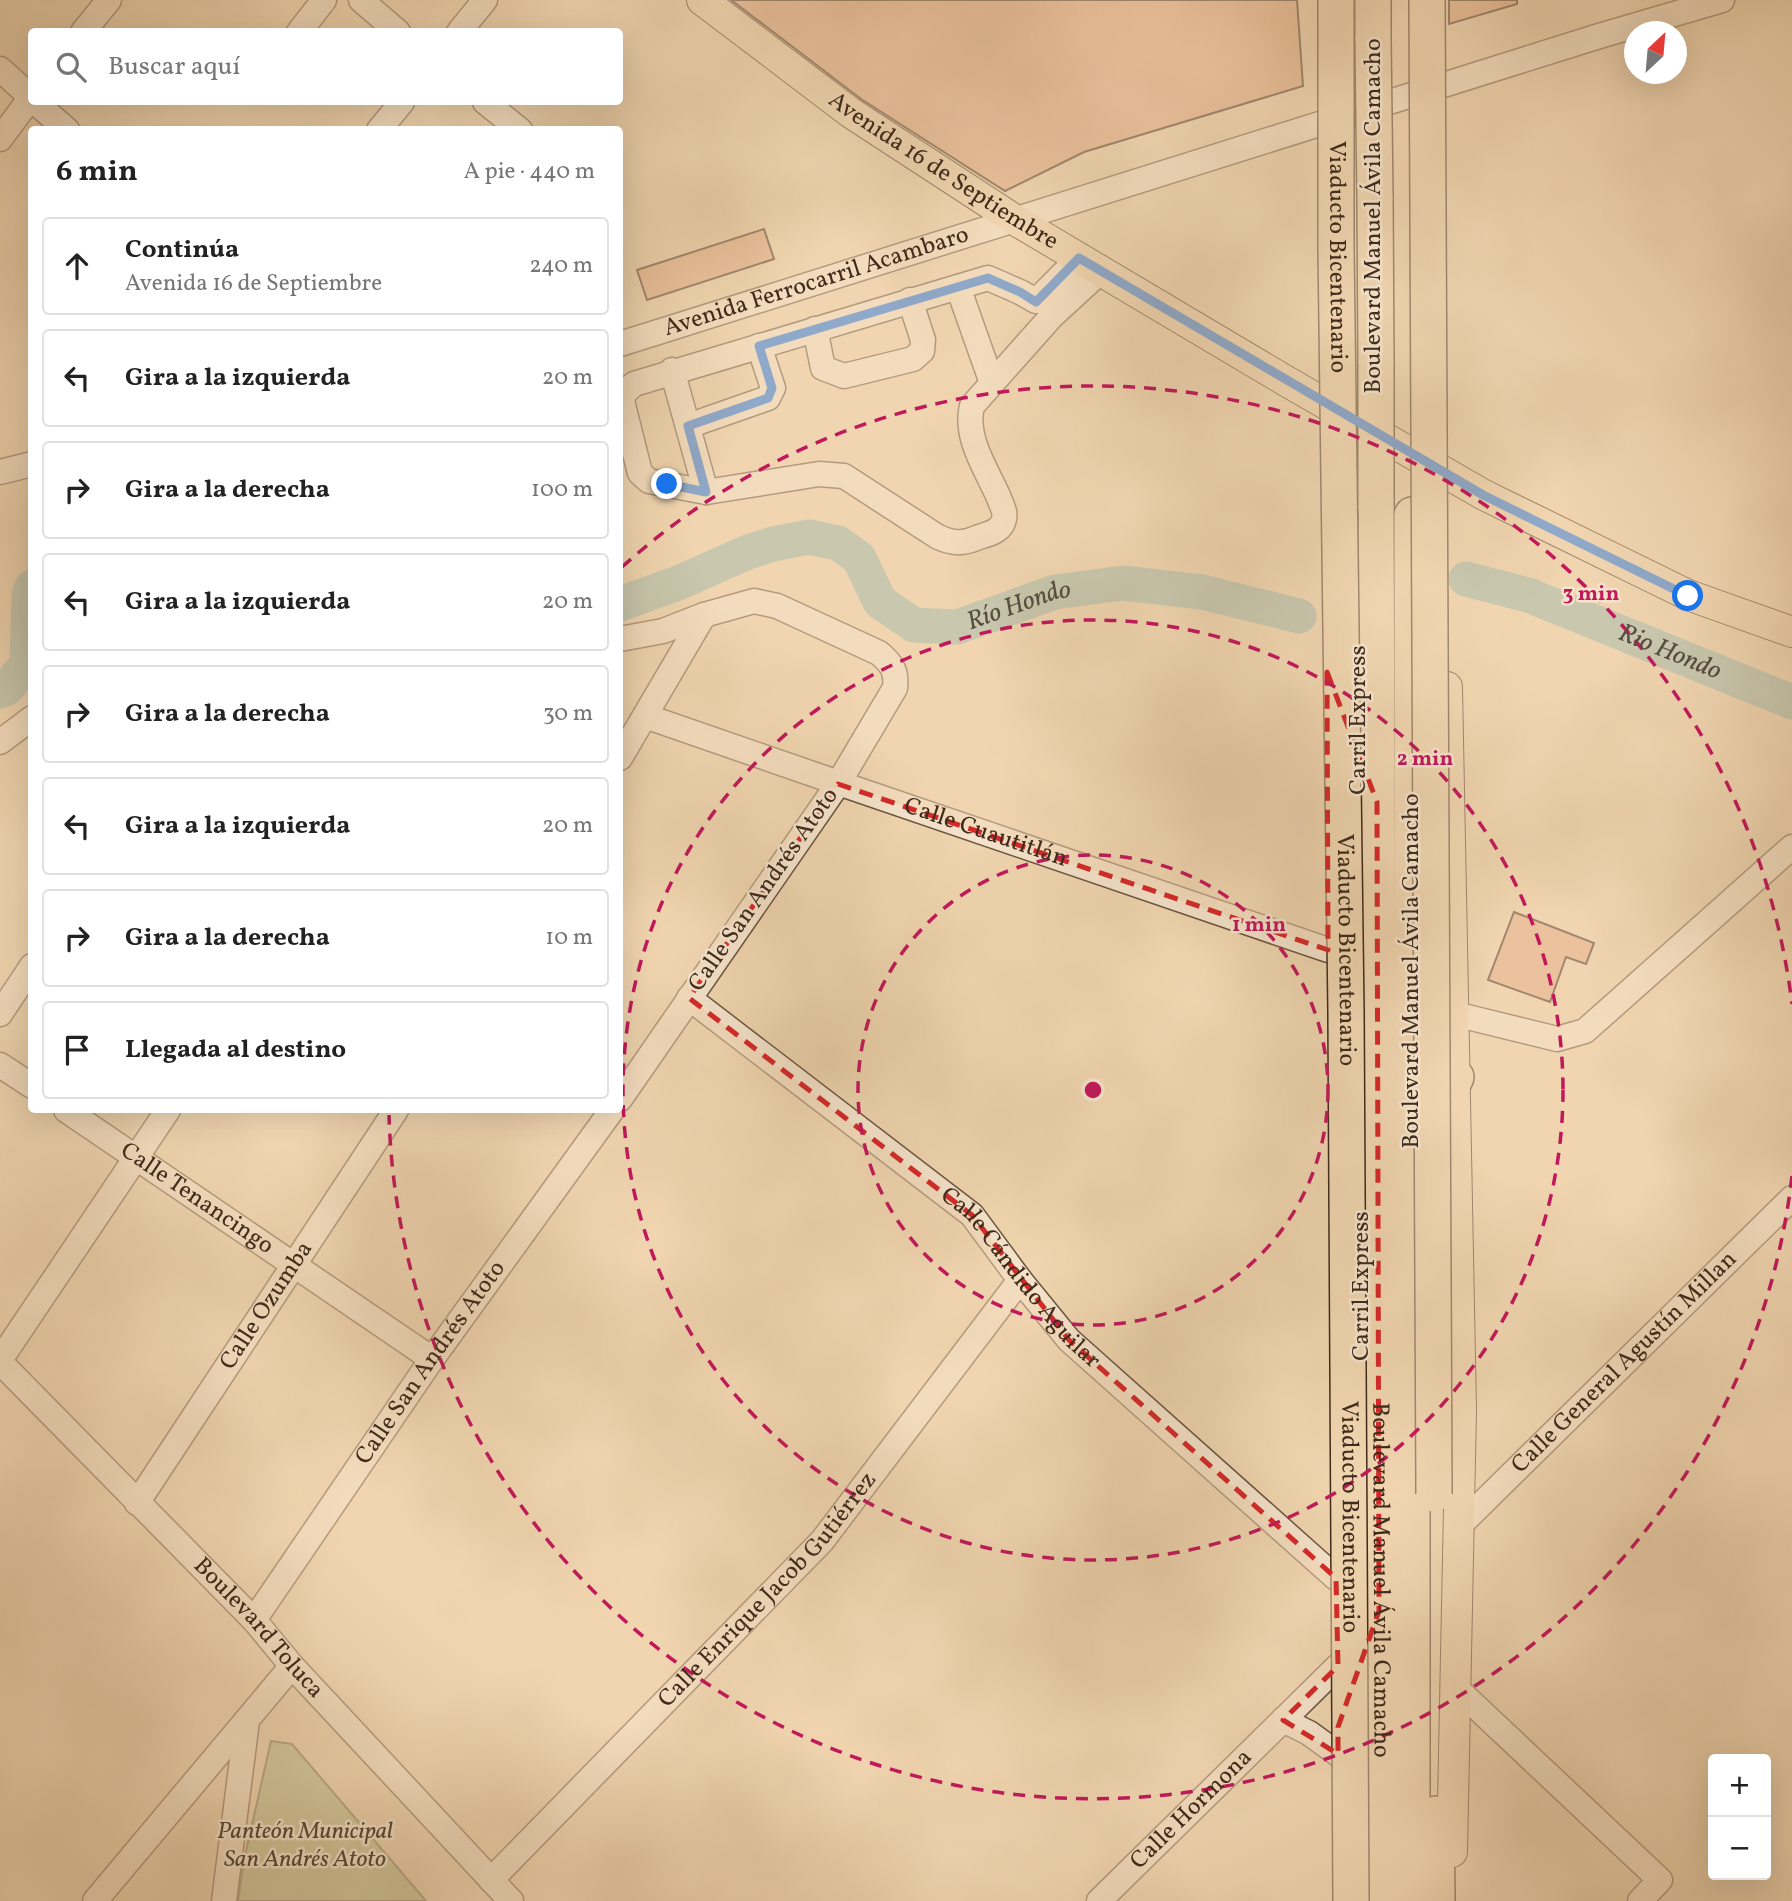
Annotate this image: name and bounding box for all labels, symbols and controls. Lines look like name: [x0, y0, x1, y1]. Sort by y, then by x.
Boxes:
north arrow: [1624, 21, 1687, 84]
search box: [28, 28, 623, 105]
street label: Boulevard Manuel Ávila Camacho: [1357, 38, 1391, 394]
icon: search: [52, 48, 90, 86]
text: Buscar aquí: [108, 49, 240, 85]
street label: Avenida 16 de Septiembre: [821, 84, 1064, 259]
street label: Viaducto Bicentenario: [1319, 141, 1355, 374]
text: 6 min: [56, 151, 138, 193]
text: A pie · 440 m: [464, 156, 595, 188]
street label: Avenida Ferrocarril Acambaro: [660, 218, 973, 346]
text: Continúa: [125, 232, 239, 268]
icon: ahead: [58, 247, 96, 285]
text: 240 m: [529, 250, 593, 282]
text: Avenida 16 de Septiembre: [125, 268, 382, 300]
icon: left: [58, 359, 96, 397]
text: Gira a la izquierda: [125, 360, 350, 396]
text: 20 m: [542, 362, 593, 394]
route end: [651, 468, 682, 499]
icon: right: [58, 471, 96, 509]
text: Gira a la derecha: [125, 472, 330, 508]
text: 100 m: [531, 474, 593, 506]
water label: Río Hondo: [962, 572, 1073, 640]
text: 3 min: [1563, 580, 1619, 609]
route start: [1672, 580, 1703, 611]
icon: left: [58, 583, 96, 621]
text: Gira a la izquierda: [125, 584, 350, 620]
text: 20 m: [542, 586, 593, 618]
water label: Rio Hondo: [1613, 615, 1727, 690]
street label: Carril Express: [1342, 645, 1376, 795]
icon: right: [58, 695, 96, 733]
text: Gira a la derecha: [125, 696, 330, 732]
text: 30 m: [543, 698, 593, 730]
text: 2 min: [1397, 745, 1453, 774]
street label: Calle San Andrés Atoto: [681, 781, 847, 999]
street label: Calle Cuautitlán: [899, 790, 1072, 876]
street label: Boulevard Manuel Ávila Camacho: [1395, 793, 1429, 1149]
icon: left: [58, 807, 96, 845]
text: Gira a la izquierda: [125, 808, 350, 844]
text: 20 m: [542, 810, 593, 842]
street label: Viaducto Bicentenario: [1327, 833, 1363, 1066]
text: 1 min: [1232, 911, 1286, 940]
icon: right: [58, 919, 96, 957]
text: Gira a la derecha: [125, 920, 330, 956]
text: 10 m: [545, 922, 593, 954]
icon: arrive: [58, 1031, 96, 1069]
text: Llegada al destino: [125, 1032, 346, 1068]
centre of rings: [1081, 1078, 1105, 1102]
street label: Calle Tenancingo: [113, 1134, 280, 1263]
street label: Calle Cándido Aguilar: [933, 1179, 1108, 1377]
street label: Carril Express: [1345, 1211, 1379, 1361]
street label: Calle Ozumba: [212, 1235, 322, 1377]
street label: Calle General Agustín Millan: [1504, 1244, 1745, 1482]
street label: Calle San Andrés Atoto: [347, 1254, 514, 1472]
street label: Viaducto Bicentenario: [1331, 1401, 1366, 1633]
street label: Boulevard Manuel Ávila Camacho: [1362, 1402, 1397, 1758]
street label: Calle Enrique Jacob Gutiérrez: [651, 1465, 885, 1716]
street label: Boulevard Toluca: [185, 1550, 331, 1706]
street label: Calle Hormona: [1123, 1742, 1260, 1878]
map controls: [1708, 1754, 1771, 1880]
button: +: [1708, 1754, 1771, 1817]
park label: Panteón Municipal San Andrés Atoto: [217, 1815, 393, 1877]
button: −: [1708, 1817, 1771, 1880]

